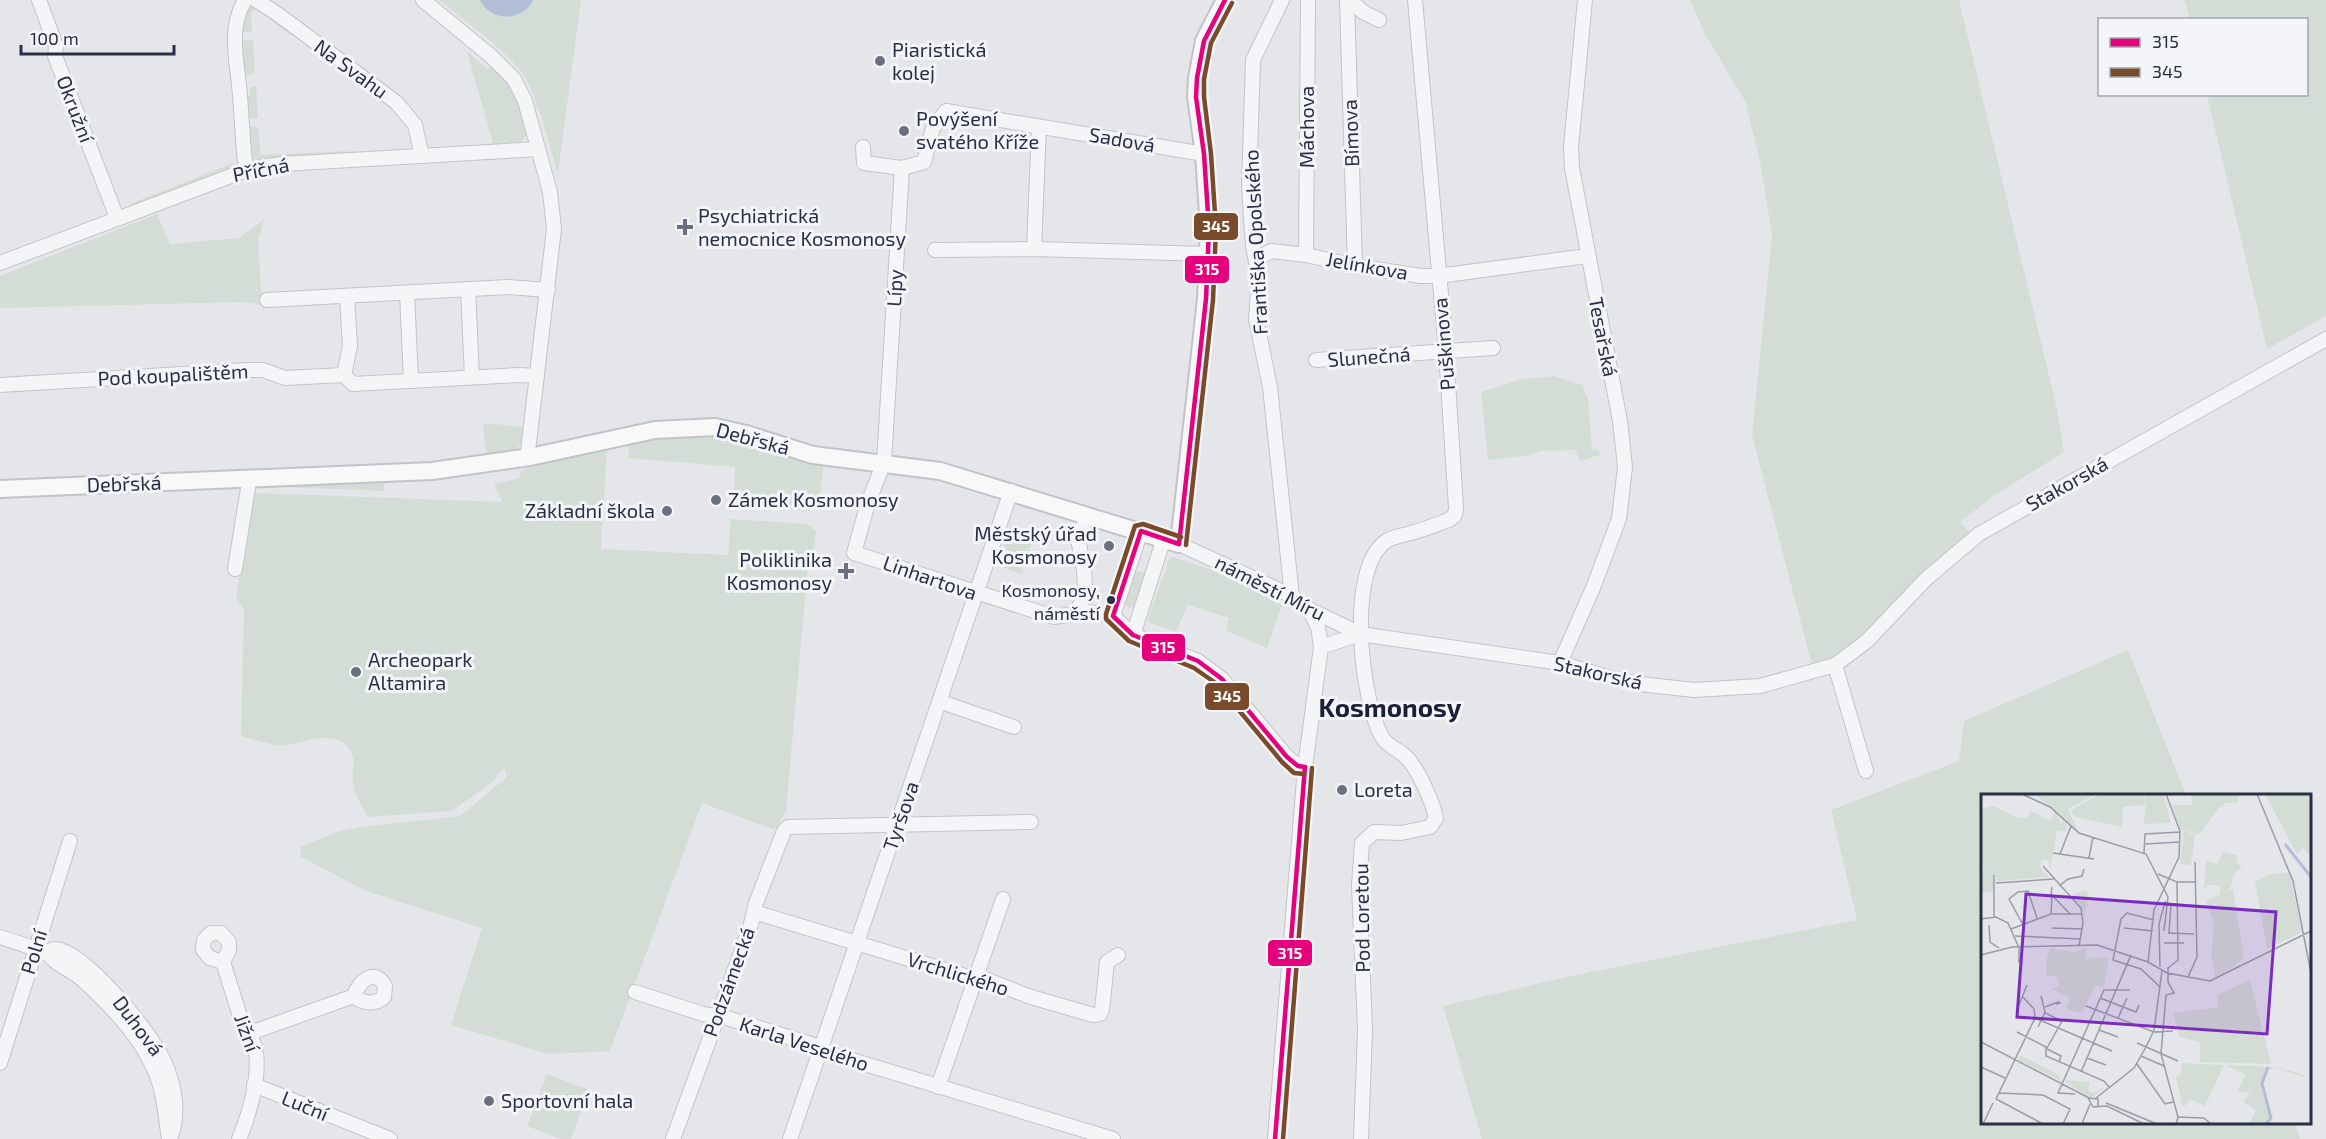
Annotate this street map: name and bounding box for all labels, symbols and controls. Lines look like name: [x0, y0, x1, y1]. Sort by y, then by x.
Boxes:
scale bar: [21, 18, 174, 56]
legend: [2098, 18, 2308, 96]
text: 100 m: [30, 27, 79, 49]
text: 315: [2152, 30, 2179, 52]
street label: Na Svahu: [310, 33, 393, 103]
place label: Piaristická kolej: [892, 37, 986, 84]
marker: Piaristická kolej: [873, 54, 887, 68]
text: 345: [2152, 60, 2183, 82]
street label: Okružní: [52, 72, 100, 146]
street label: Máchova: [1294, 86, 1318, 168]
street label: Bímova: [1337, 99, 1363, 167]
place label: Povýšení svatého Kříže: [916, 106, 1039, 153]
street label: Sadová: [1087, 121, 1157, 157]
marker: Povýšení svatého Kříže: [897, 124, 911, 138]
street label: Františka Opolského: [1238, 149, 1272, 335]
street label: Příčná: [230, 152, 291, 186]
place label: Psychiatrická nemocnice Kosmonosy: [698, 203, 906, 250]
line badge: 345: [1193, 212, 1239, 241]
text: 345: [1202, 216, 1230, 235]
marker: Psychiatrická nemocnice Kosmonosy: [676, 218, 694, 236]
street label: Jelínkova: [1324, 246, 1410, 284]
line badge: 315: [1184, 255, 1230, 284]
text: 315: [1195, 259, 1220, 278]
street label: Lípy: [881, 268, 907, 307]
street label: Tesařská: [1585, 295, 1623, 379]
street label: Puškinova: [1427, 297, 1459, 391]
street label: Slunečná: [1327, 341, 1411, 371]
street label: Pod koupalištěm: [97, 358, 249, 390]
street label: Debřská: [714, 417, 792, 459]
street label: Stakorská: [2021, 451, 2112, 516]
street label: Debřská: [86, 470, 162, 496]
place label: Zámek Kosmonosy: [728, 487, 899, 511]
marker: Zámek Kosmonosy: [709, 493, 723, 507]
place label: Základní škola: [525, 498, 655, 522]
marker: Základní škola: [660, 504, 674, 518]
place label: Městský úřad Kosmonosy: [974, 521, 1097, 568]
marker: Městský úřad Kosmonosy: [1102, 539, 1116, 553]
place label: Poliklinika Kosmonosy: [726, 547, 832, 594]
street label: náměstí Míru: [1212, 549, 1329, 625]
street label: Linhartova: [880, 550, 980, 604]
marker: Poliklinika Kosmonosy: [837, 562, 855, 580]
place label: Kosmonosy, náměstí: [1001, 579, 1101, 624]
marker: Kosmonosy, náměstí: [1105, 594, 1117, 606]
line badge: 315: [1141, 633, 1186, 662]
text: 315: [1151, 637, 1176, 656]
place label: Archeopark Altamira: [368, 647, 472, 694]
street label: Stakorská: [1552, 650, 1645, 694]
marker: Archeopark Altamira: [349, 665, 363, 679]
line badge: 345: [1204, 682, 1250, 711]
text: 345: [1213, 686, 1241, 705]
district label: Kosmonosy: [1319, 691, 1462, 723]
place label: Loreta: [1354, 777, 1413, 801]
street label: Tyršova: [877, 778, 923, 853]
marker: Loreta: [1335, 783, 1349, 797]
inset map: [1981, 794, 2311, 1124]
street label: Pod Loretou: [1348, 863, 1374, 973]
street label: Podzámecká: [697, 924, 759, 1040]
street label: Polní: [15, 925, 51, 977]
line badge: 315: [1267, 939, 1313, 967]
text: 315: [1278, 943, 1303, 962]
street label: Vrchlického: [905, 946, 1012, 1000]
street label: Duhová: [108, 991, 169, 1060]
street label: Jižní: [230, 1010, 266, 1056]
street label: Karla Veselého: [737, 1011, 872, 1075]
street label: Luční: [279, 1085, 333, 1126]
place label: Sportovní hala: [501, 1088, 633, 1112]
marker: Sportovní hala: [482, 1094, 496, 1108]

